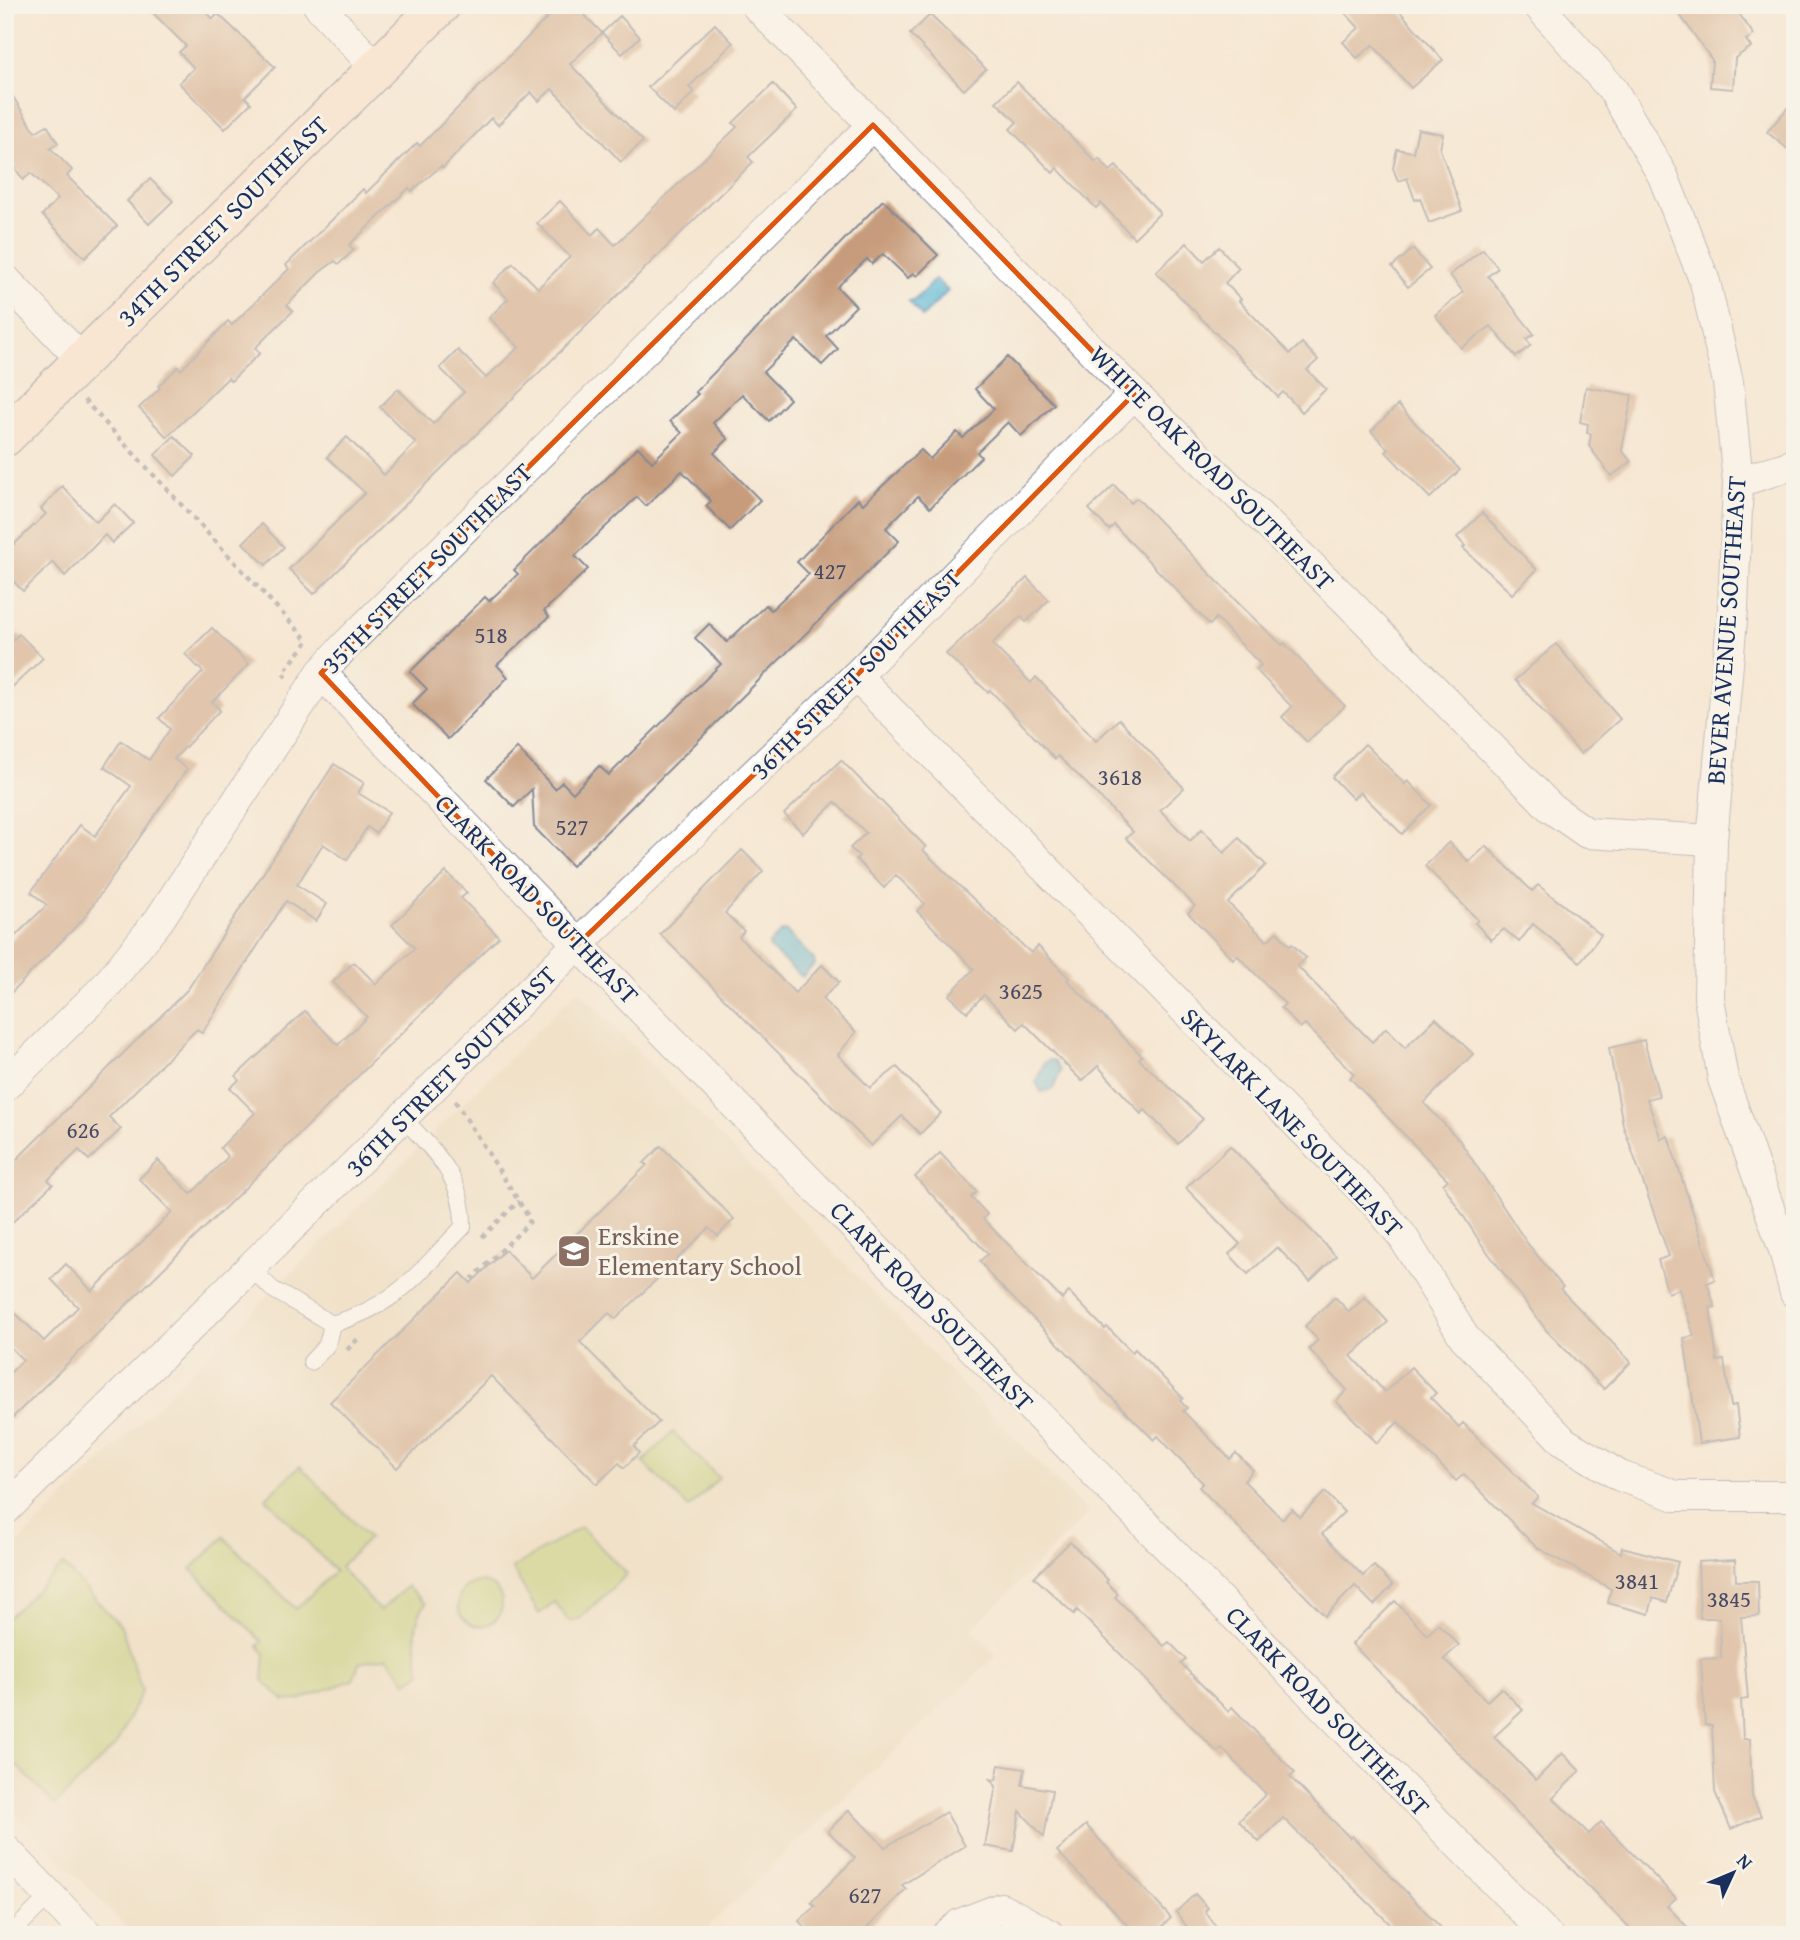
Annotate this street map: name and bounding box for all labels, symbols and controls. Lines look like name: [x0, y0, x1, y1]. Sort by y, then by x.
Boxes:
street label: 34TH STREET SOUTHEAST: [108, 106, 338, 335]
street label: WHITE OAK ROAD SOUTHEAST: [1081, 336, 1344, 600]
street label: 35TH STREET SOUTHEAST: [312, 453, 542, 682]
street label: BEVER AVENUE SOUTHEAST: [1695, 474, 1756, 786]
house number: 427: [813, 554, 847, 587]
street label: 36TH STREET SOUTHEAST: [741, 559, 971, 788]
house number: 518: [474, 618, 508, 651]
house number: 3618: [1098, 760, 1142, 793]
street label: CLARK ROAD SOUTHEAST: [426, 785, 649, 1013]
house number: 527: [555, 810, 589, 843]
street label: 36TH STREET SOUTHEAST: [336, 956, 566, 1185]
house number: 3625: [999, 974, 1043, 1007]
street label: SKYLARK LANE SOUTHEAST: [1172, 998, 1413, 1246]
house number: 626: [66, 1113, 100, 1146]
street label: CLARK ROAD SOUTHEAST: [821, 1192, 1044, 1420]
place label: Erskine Elementary School: [598, 1216, 802, 1285]
school or university icon: Erskine Elementary School: [555, 1232, 593, 1270]
house number: 3841: [1615, 1564, 1659, 1597]
house number: 3845: [1707, 1582, 1751, 1615]
street label: CLARK ROAD SOUTHEAST: [1217, 1597, 1440, 1825]
north arrow: [1699, 1839, 1769, 1909]
text: N: [1731, 1847, 1760, 1876]
house number: 627: [848, 1878, 882, 1911]

